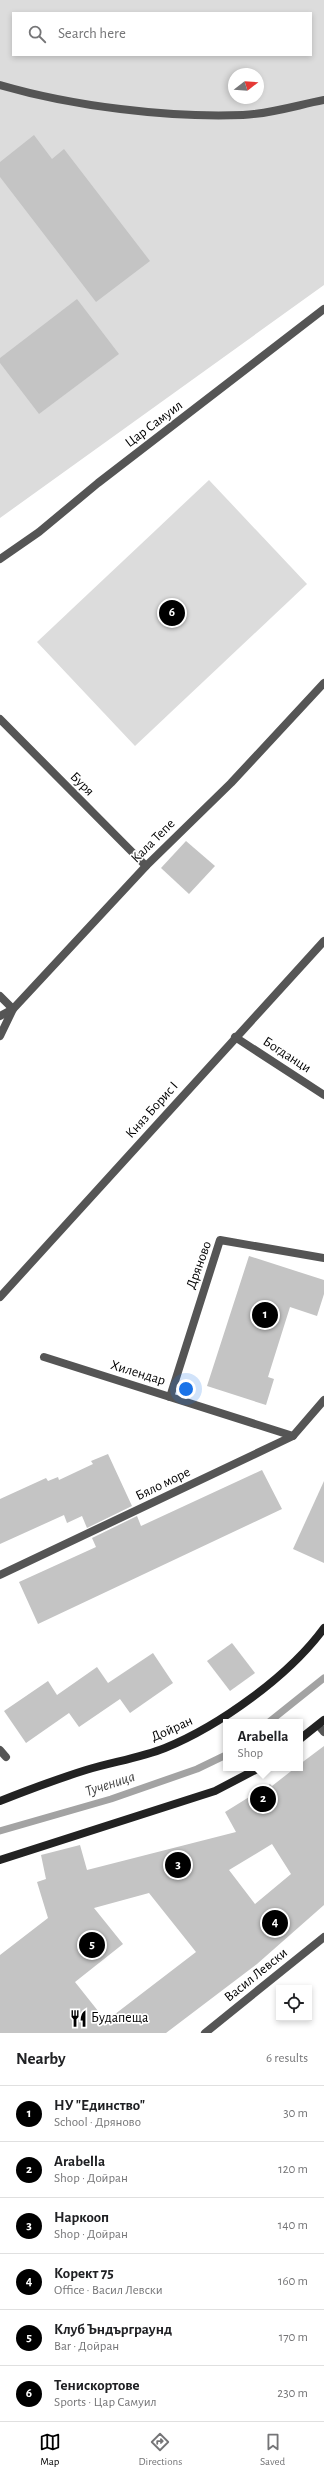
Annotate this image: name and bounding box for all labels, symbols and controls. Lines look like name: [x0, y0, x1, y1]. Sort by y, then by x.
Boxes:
search box: [12, 12, 312, 56]
icon: search: [26, 23, 48, 45]
text: Search here: [58, 26, 126, 41]
north arrow: [228, 68, 264, 104]
street label: Цар Самуил: [123, 398, 185, 450]
pin: 6: [159, 598, 185, 628]
street label: Буря: [67, 769, 97, 799]
street label: Кала Тепе: [128, 816, 178, 866]
street label: Богданци: [260, 1034, 314, 1076]
street label: Княз Борис I: [123, 1079, 181, 1141]
street label: Дряново: [184, 1239, 214, 1291]
pin: 1: [252, 1300, 278, 1330]
street label: Хилендар: [109, 1358, 167, 1388]
your location: [176, 1379, 196, 1399]
street label: Бяло море: [134, 1465, 192, 1503]
street label: Дойран: [149, 1714, 195, 1744]
popup: [223, 1719, 303, 1771]
text: Arabella: [237, 1729, 289, 1744]
text: Shop: [237, 1747, 263, 1760]
water label: Тученица: [83, 1769, 137, 1799]
pin: 2: [250, 1784, 276, 1814]
pin: 3: [165, 1850, 191, 1880]
pin: 4: [262, 1908, 288, 1938]
pin: 5: [79, 1930, 105, 1960]
street label: Васил Левски: [222, 1946, 290, 2004]
map controls: [276, 1985, 312, 2021]
button: locate: [276, 1985, 312, 2021]
restaurant icon: Будапеща: [68, 2008, 88, 2028]
place label: Будапеща: [91, 2011, 149, 2025]
text: Nearby: [16, 2050, 66, 2067]
text: 6 results: [266, 2052, 308, 2065]
text: НУ "Единство": [54, 2098, 145, 2113]
text: 1: [27, 2107, 31, 2120]
text: 30 m: [283, 2107, 308, 2120]
text: School · Дряново: [54, 2116, 141, 2129]
text: Arabella: [54, 2154, 105, 2169]
text: 2: [26, 2163, 32, 2176]
text: 120 m: [278, 2163, 308, 2176]
text: Shop · Дойран: [54, 2172, 128, 2185]
text: Наркооп: [54, 2210, 109, 2225]
text: 3: [26, 2219, 32, 2232]
text: 140 m: [278, 2219, 308, 2232]
text: Shop · Дойран: [54, 2228, 128, 2241]
text: Корект 75: [54, 2266, 114, 2281]
text: 4: [26, 2275, 32, 2288]
text: 160 m: [278, 2275, 308, 2288]
text: Office · Васил Левски: [54, 2284, 163, 2297]
text: Клуб Ъндърграунд: [54, 2322, 172, 2337]
text: 5: [26, 2331, 32, 2344]
text: 170 m: [279, 2331, 308, 2344]
text: Bar · Дойран: [54, 2340, 119, 2353]
text: Тенискортове: [54, 2378, 140, 2393]
text: 6: [26, 2387, 32, 2400]
text: 230 m: [277, 2387, 308, 2400]
text: Sports · Цар Самуил: [54, 2396, 157, 2409]
tab: Map: [39, 2431, 61, 2468]
tab: Directions: [138, 2431, 182, 2468]
tab: Saved: [260, 2431, 285, 2468]

